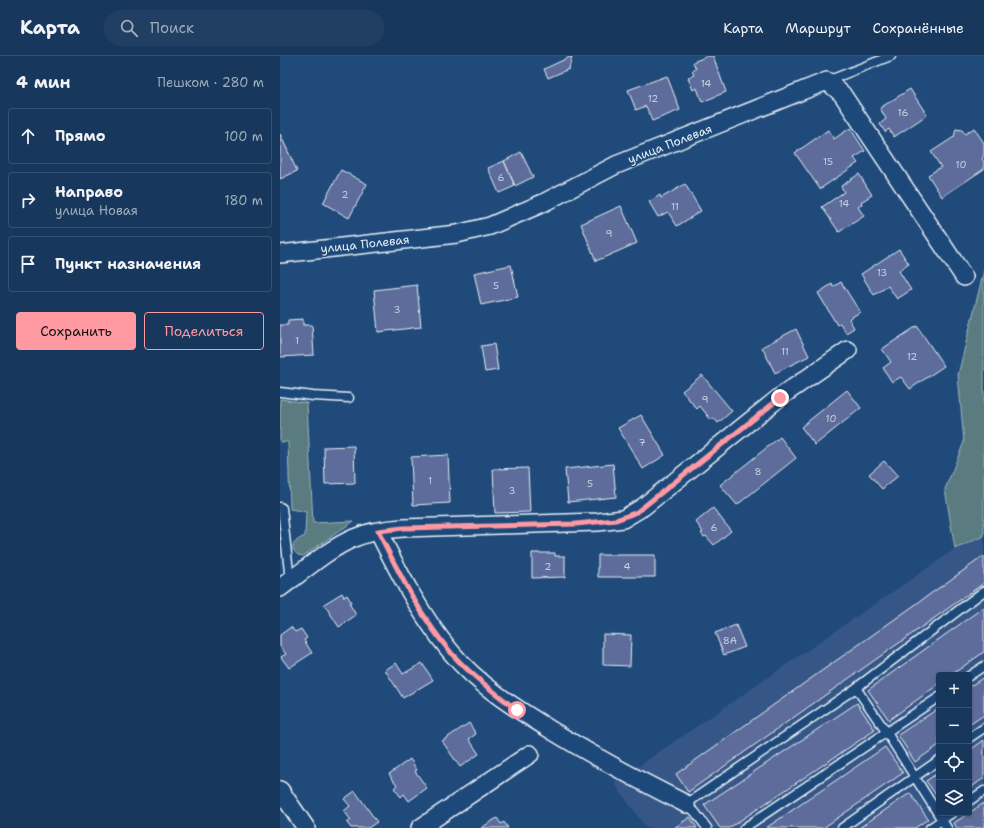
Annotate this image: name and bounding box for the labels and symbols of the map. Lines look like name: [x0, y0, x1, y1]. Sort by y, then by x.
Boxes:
house number: 14: [701, 77, 711, 90]
house number: 12: [648, 92, 658, 105]
house number: 16: [898, 106, 908, 119]
street label: улица Полевая: [626, 121, 714, 167]
house number: 15: [823, 155, 833, 168]
house number: 10: [956, 158, 966, 171]
house number: 6: [498, 171, 505, 184]
house number: 2: [342, 188, 349, 201]
house number: 14: [839, 197, 849, 210]
house number: 11: [671, 200, 679, 213]
house number: 9: [606, 227, 613, 240]
street label: улица Полевая: [320, 231, 410, 257]
house number: 13: [877, 266, 887, 279]
house number: 5: [493, 279, 499, 292]
house number: 3: [394, 303, 401, 316]
house number: 1: [295, 334, 299, 347]
house number: 11: [781, 345, 789, 358]
house number: 12: [907, 350, 917, 363]
route end: [771, 389, 789, 407]
house number: 9: [702, 393, 709, 406]
house number: 10: [826, 412, 836, 425]
house number: 7: [639, 436, 646, 449]
house number: 8: [755, 465, 762, 478]
house number: 1: [428, 474, 432, 487]
house number: 5: [587, 477, 593, 490]
house number: 3: [509, 484, 516, 497]
house number: 6: [711, 521, 718, 534]
house number: 2: [545, 560, 552, 573]
house number: 4: [624, 560, 631, 573]
house number: 8А: [723, 634, 737, 647]
route start: [508, 701, 526, 719]

